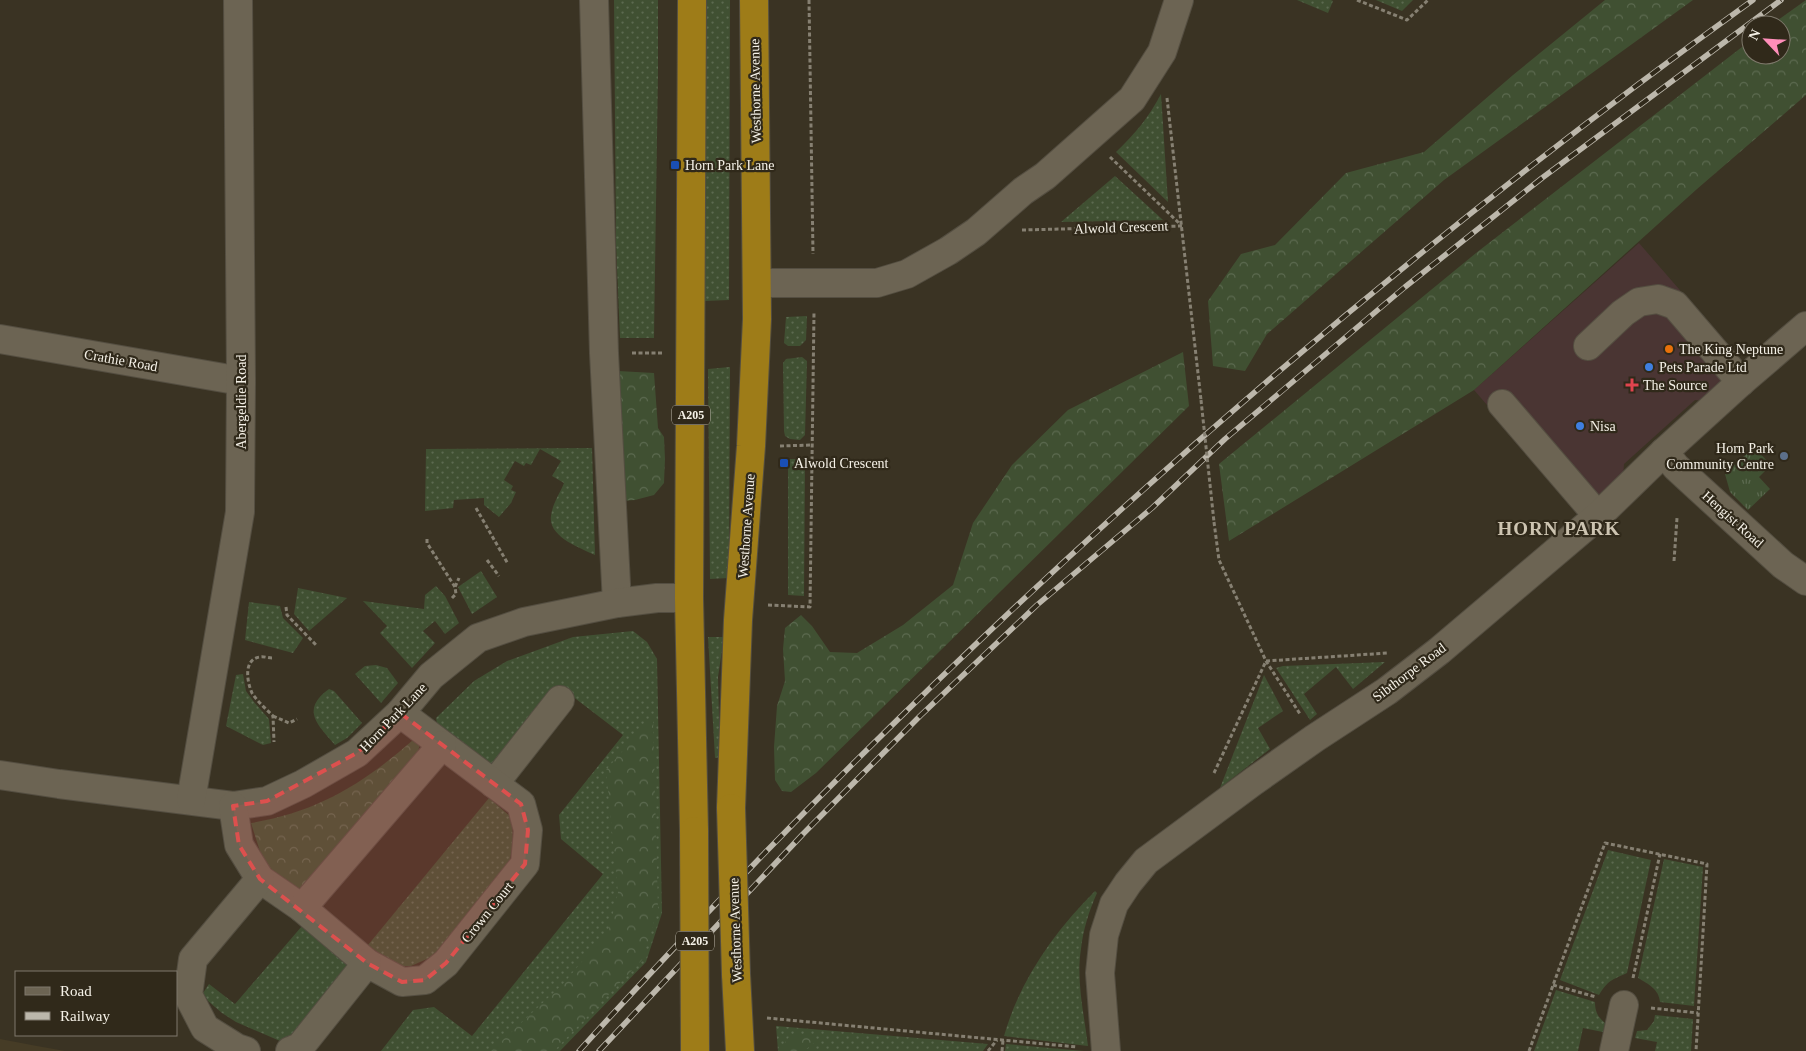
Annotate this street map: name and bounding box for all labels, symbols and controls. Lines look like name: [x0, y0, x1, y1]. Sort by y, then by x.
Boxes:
north arrow: [1741, 15, 1791, 65]
text: N: [1746, 27, 1764, 42]
street label: Westhorne Avenue: [747, 38, 764, 143]
place label: Horn Park Lane: [685, 158, 774, 173]
marker: Horn Park Lane: [669, 159, 681, 171]
street label: Alwold Crescent: [1074, 218, 1169, 237]
place label: The King Neptune: [1679, 342, 1783, 357]
marker: The King Neptune: [1663, 343, 1675, 355]
street label: Crathie Road: [83, 347, 159, 374]
street label: Abergeldie Road: [234, 355, 249, 450]
place label: Pets Parade Ltd: [1659, 360, 1747, 375]
marker: Pets Parade Ltd: [1643, 361, 1655, 373]
marker: The Source: [1625, 378, 1639, 392]
place label: The Source: [1643, 378, 1707, 393]
road number: A205: [672, 406, 710, 424]
place label: Nisa: [1590, 419, 1616, 434]
marker: Nisa: [1574, 420, 1586, 432]
place label: Horn Park Community Centre: [1666, 441, 1774, 472]
marker: Horn Park Community Centre: [1778, 450, 1790, 462]
place label: Alwold Crescent: [794, 456, 889, 471]
marker: Alwold Crescent: [778, 457, 790, 469]
street label: Westhorne Avenue: [735, 473, 758, 579]
street label: Hengist Road: [1699, 488, 1766, 551]
district label: HORN PARK: [1497, 518, 1621, 539]
street label: Sibthorpe Road: [1370, 640, 1449, 705]
street label: Horn Park Lane: [357, 680, 430, 755]
street label: Westhorne Avenue: [726, 877, 745, 983]
street label: Crown Court: [458, 879, 516, 946]
road number: A205: [676, 931, 714, 950]
legend: [15, 971, 178, 1036]
text: Road: [60, 983, 92, 999]
text: Railway: [60, 1008, 110, 1024]

